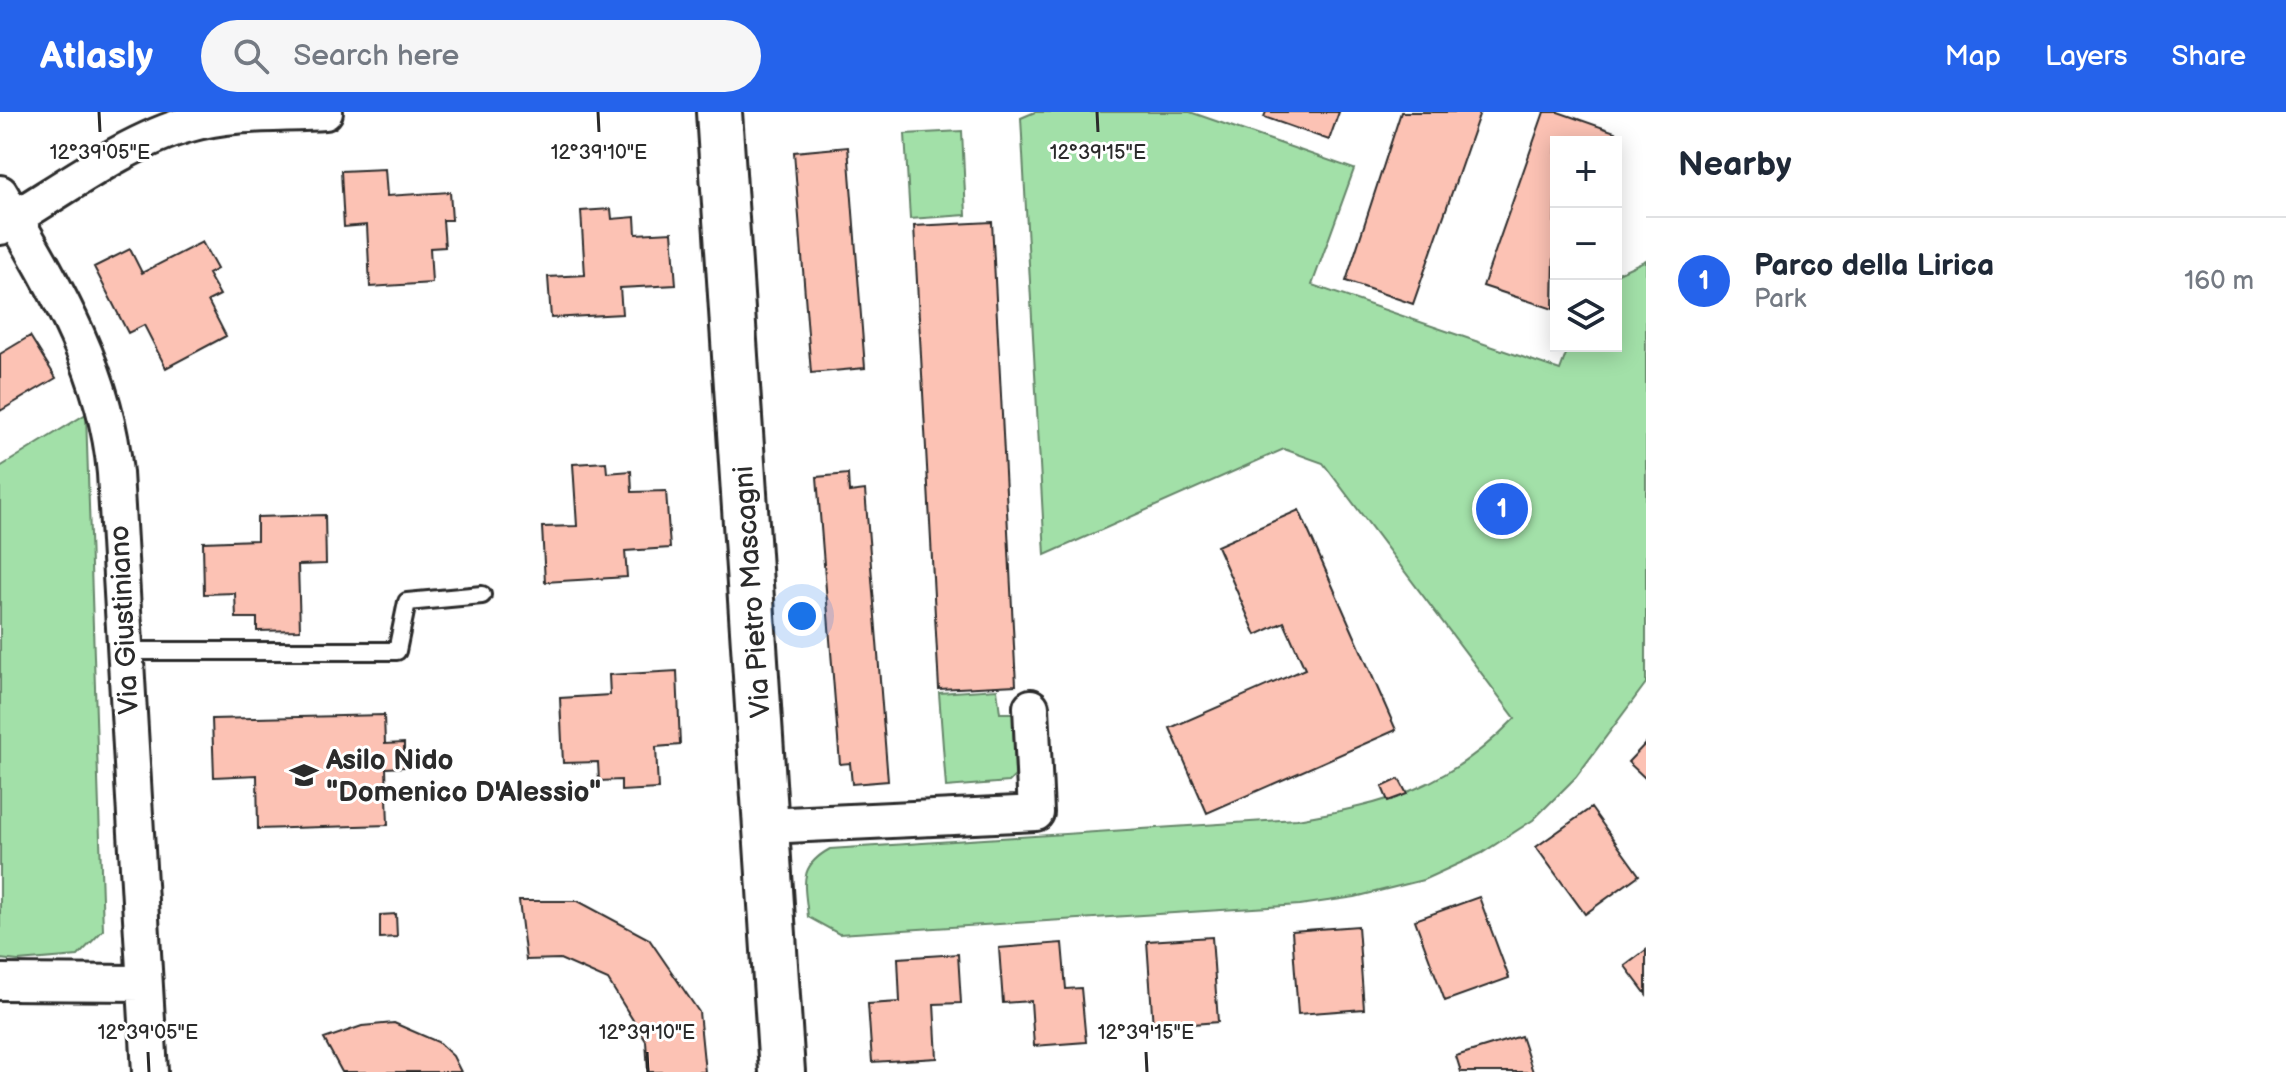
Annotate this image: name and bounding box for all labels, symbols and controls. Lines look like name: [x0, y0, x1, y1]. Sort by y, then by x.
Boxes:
search box: [201, 20, 761, 92]
text: Atlasly: [40, 34, 153, 79]
icon: search: [229, 34, 273, 78]
text: Search here: [293, 38, 459, 74]
text: Map: [1945, 40, 2001, 73]
text: Layers: [2045, 40, 2128, 73]
text: Share: [2172, 40, 2246, 73]
map controls: [1550, 136, 1622, 352]
button: +: [1550, 136, 1622, 208]
text: 12°39'05"E: [50, 141, 150, 165]
text: 12°39'10"E: [551, 141, 647, 165]
text: 12°39'15"E: [1050, 141, 1146, 165]
text: Nearby: [1678, 144, 1792, 185]
button: −: [1550, 208, 1622, 280]
text: Parco della Lirica: [1754, 248, 1994, 284]
text: 1: [1699, 266, 1709, 297]
text: 160 m: [2184, 266, 2254, 297]
button: layers: [1550, 280, 1622, 352]
text: Park: [1754, 284, 1806, 315]
street label: Via Pietro Mascagni: [727, 465, 778, 719]
pin: 1: [1476, 479, 1528, 539]
street label: Via Giustiniano: [103, 525, 146, 715]
your location: [782, 596, 822, 636]
place label: Asilo Nido "Domenico D'Alessio": [325, 744, 601, 809]
school or university icon: Asilo Nido "Domenico D'Alessio": [289, 760, 319, 790]
text: 12°39'05"E: [98, 1021, 198, 1045]
text: 12°39'10"E: [599, 1021, 695, 1045]
text: 12°39'15"E: [1098, 1021, 1194, 1045]

